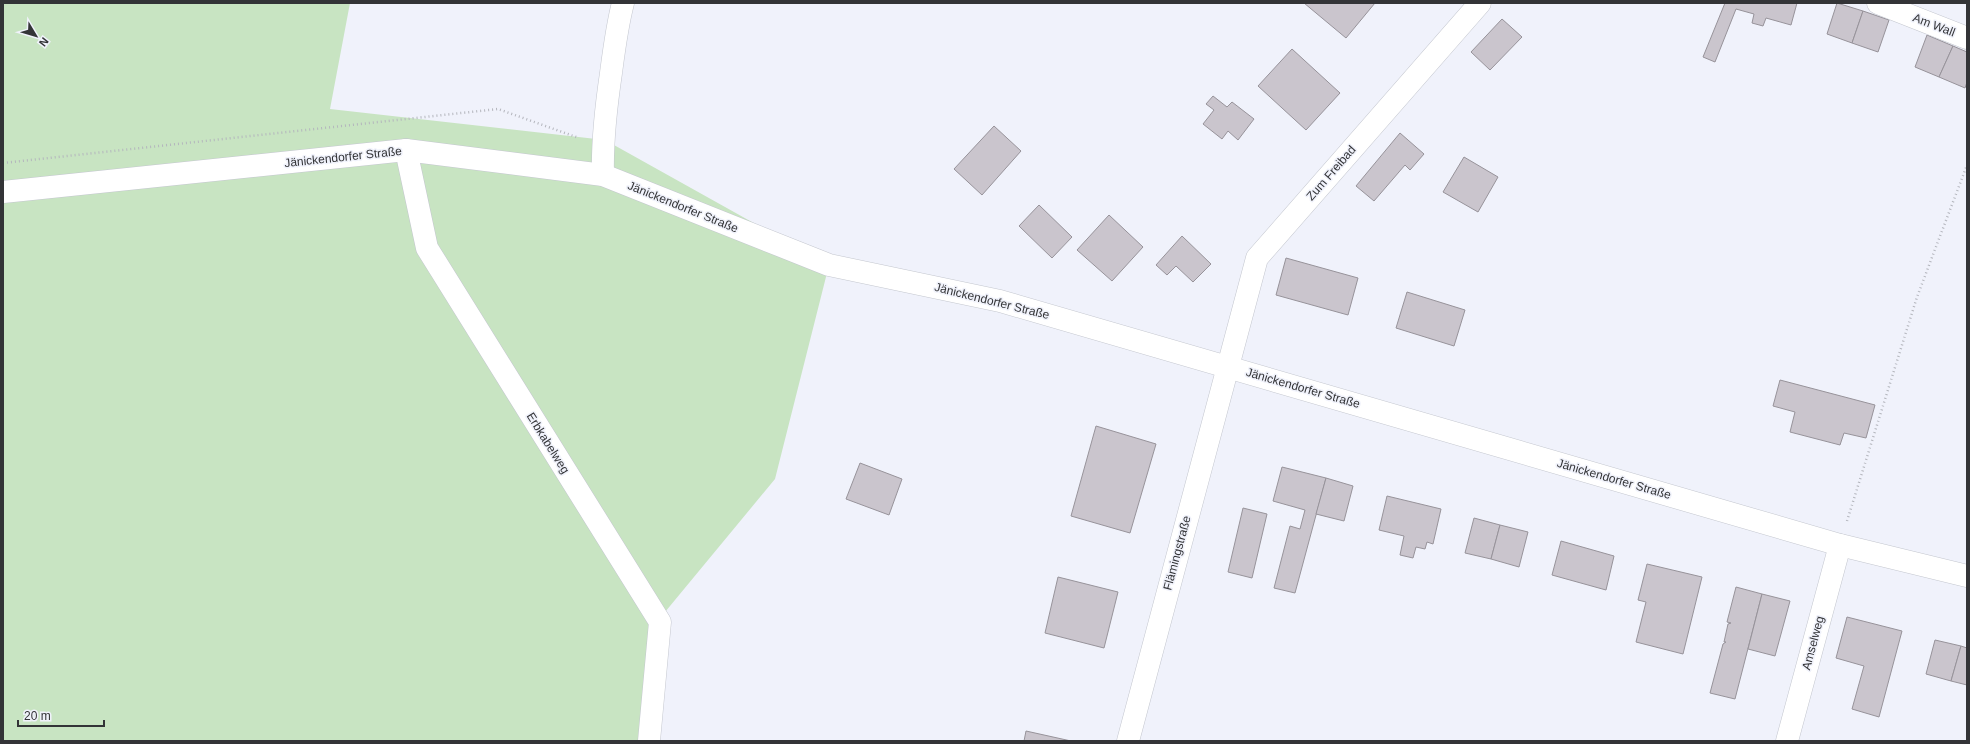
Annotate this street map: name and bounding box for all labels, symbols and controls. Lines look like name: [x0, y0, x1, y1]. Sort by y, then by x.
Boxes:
street label: Am Wall: [1911, 11, 1957, 39]
north arrow: [16, 16, 56, 56]
text: N: [37, 35, 51, 49]
street label: Zum Freibad: [1303, 143, 1359, 203]
street label: Jänickendorfer Straße: [284, 144, 403, 170]
street label: Jänickendorfer Straße: [626, 178, 741, 236]
street label: Jänickendorfer Straße: [933, 280, 1051, 322]
street label: Jänickendorfer Straße: [1244, 365, 1362, 411]
street label: Erbkabelweg: [524, 410, 572, 476]
street label: Jänickendorfer Straße: [1555, 456, 1673, 502]
street label: Flämingstraße: [1160, 514, 1194, 592]
street label: Amselweg: [1799, 614, 1827, 672]
scale bar: [18, 702, 104, 728]
text: 20 m: [24, 709, 51, 723]

